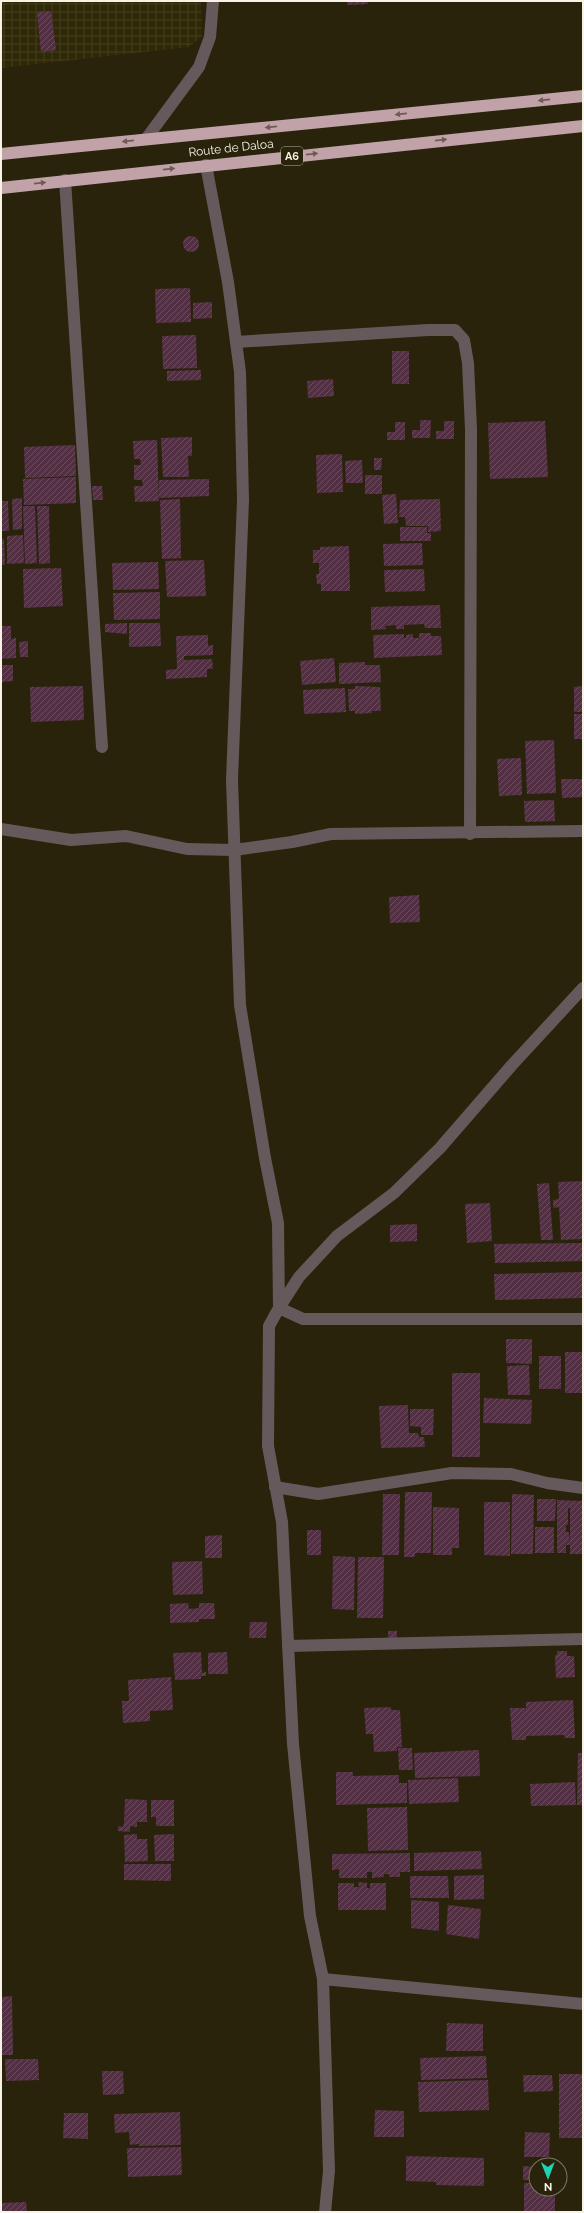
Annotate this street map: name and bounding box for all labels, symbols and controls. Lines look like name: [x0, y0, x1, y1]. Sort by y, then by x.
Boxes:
one-way arrow: [538, 97, 550, 103]
one-way arrow: [395, 111, 407, 117]
one-way arrow: [265, 123, 278, 130]
one-way arrow: [122, 137, 134, 144]
street label: Route de Daloa: [188, 137, 274, 159]
one-way arrow: [435, 137, 448, 144]
road number: A6: [281, 147, 303, 165]
one-way arrow: [306, 150, 318, 157]
one-way arrow: [163, 166, 175, 172]
one-way arrow: [34, 180, 46, 186]
north arrow: [528, 2157, 568, 2197]
text: N: [544, 2180, 552, 2193]

